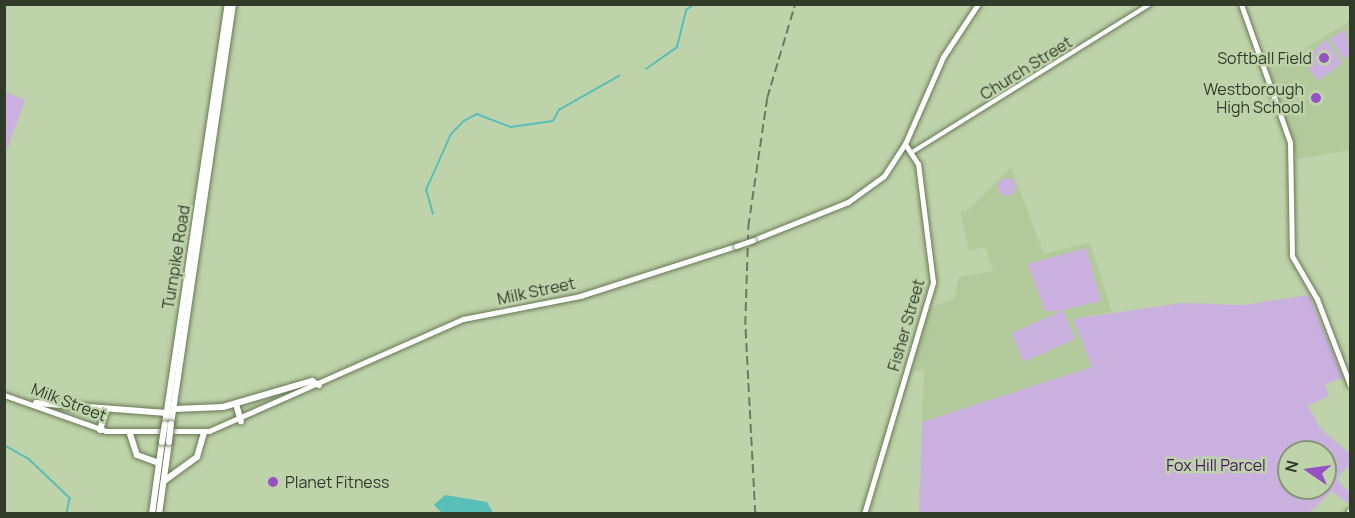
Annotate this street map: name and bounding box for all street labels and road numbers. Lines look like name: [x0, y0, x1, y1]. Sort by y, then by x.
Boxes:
street label: Church Street: [977, 32, 1075, 104]
street label: Turnpike Road: [158, 204, 194, 310]
street label: Milk Street: [495, 273, 577, 309]
street label: Fisher Street: [884, 277, 928, 373]
street label: Milk Street: [29, 379, 109, 425]

